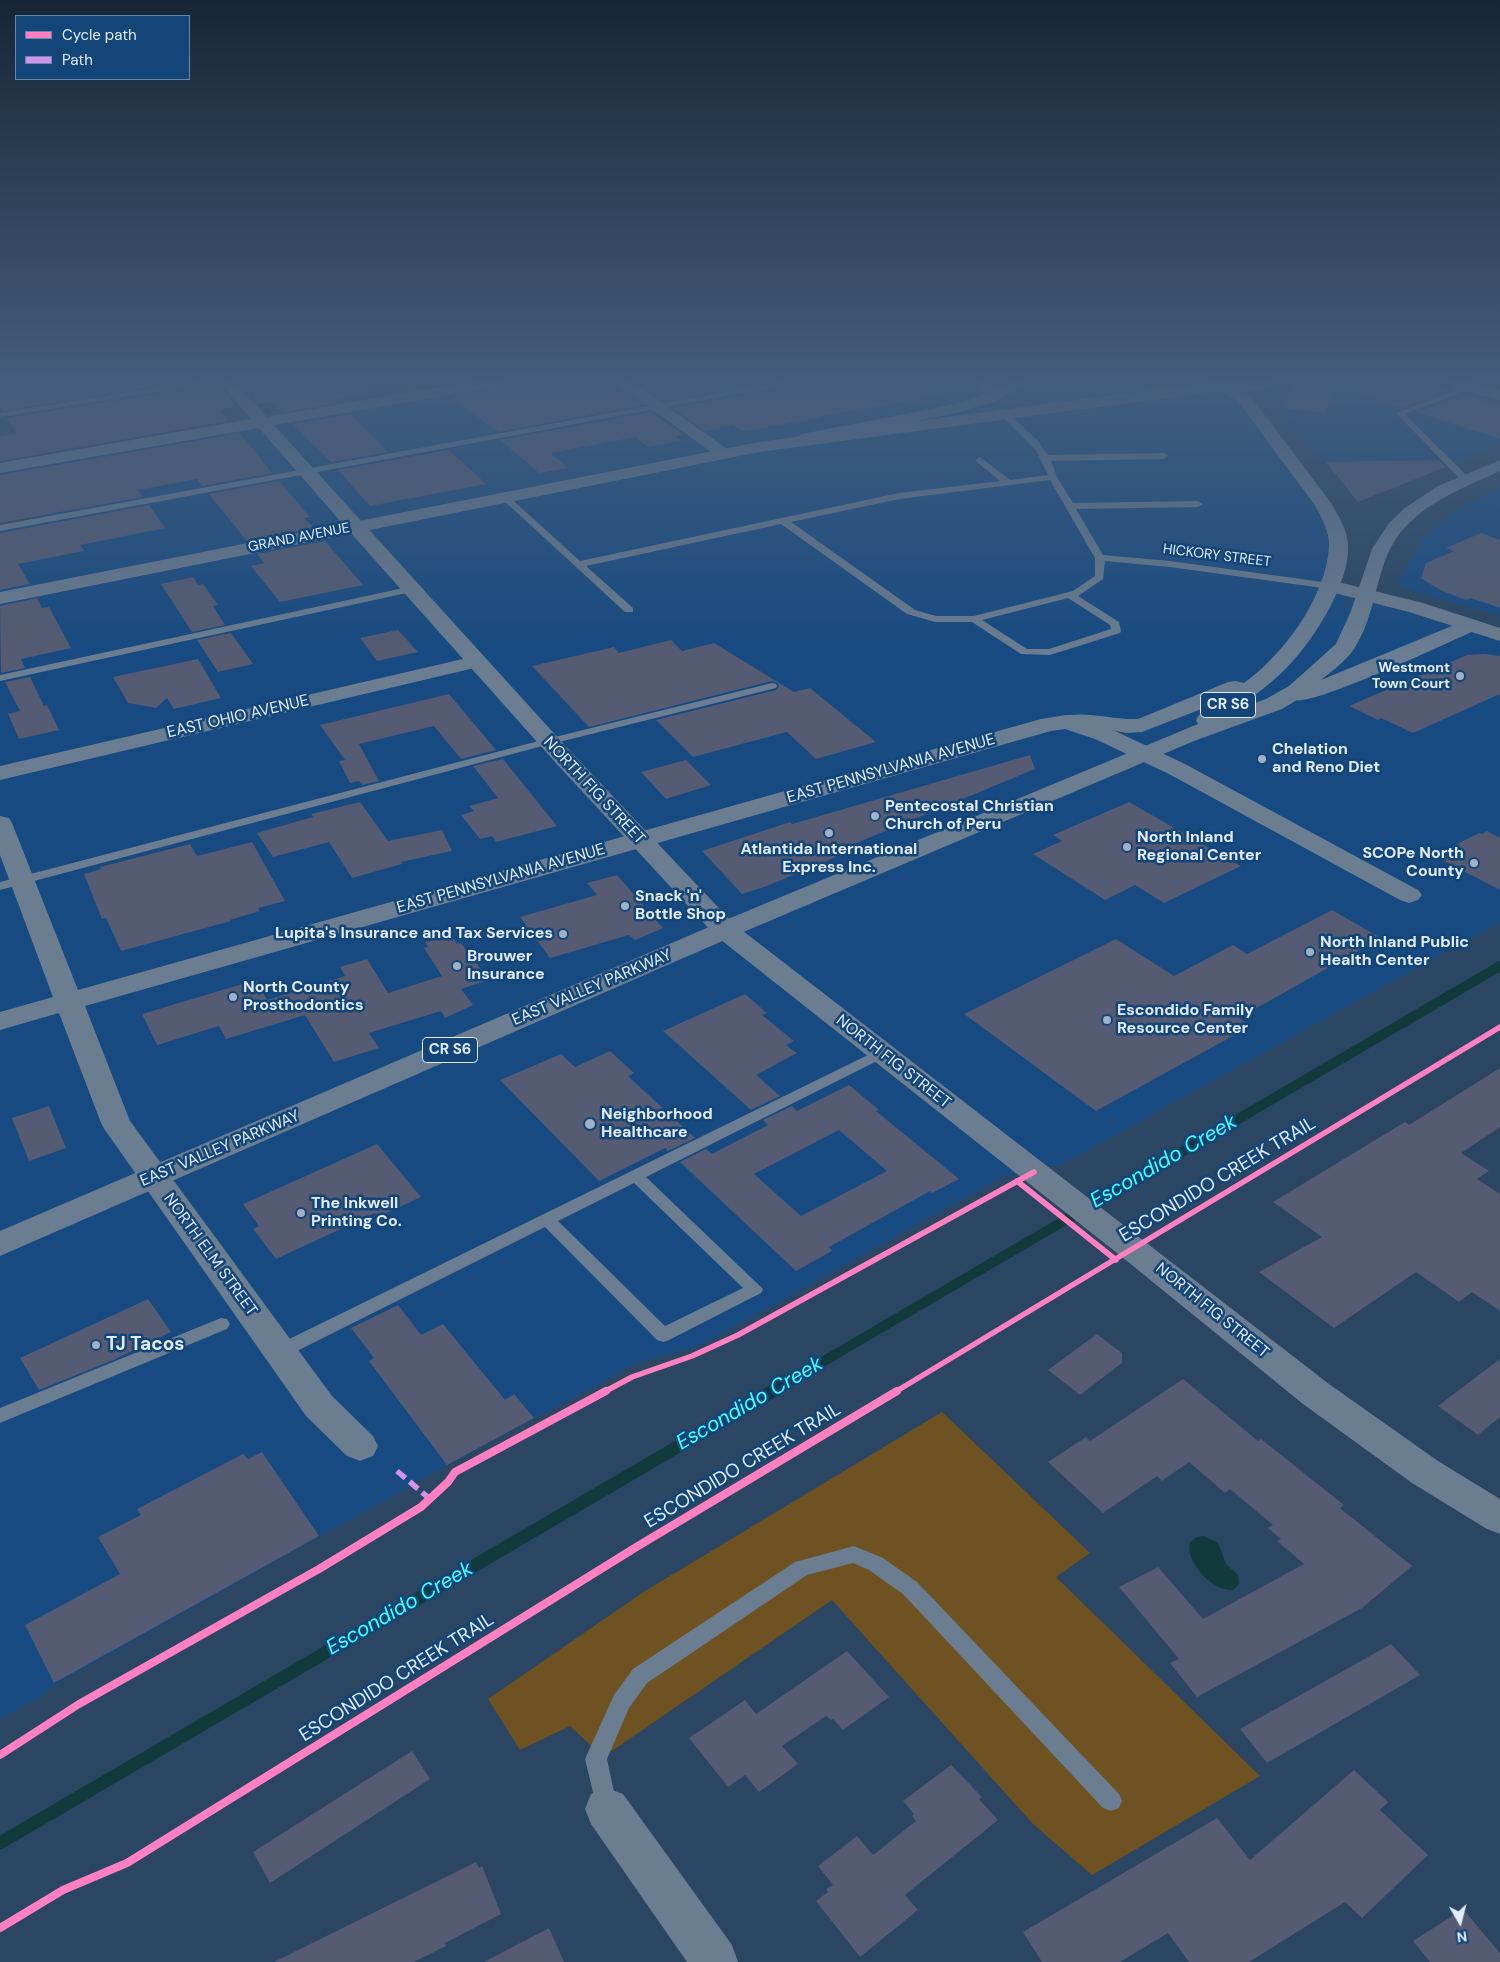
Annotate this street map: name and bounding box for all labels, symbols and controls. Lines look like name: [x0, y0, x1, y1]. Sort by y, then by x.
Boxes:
legend: [15, 15, 190, 80]
text: Cycle path: [62, 25, 137, 45]
text: Path: [62, 50, 93, 70]
street label: GRAND AVENUE: [247, 520, 351, 556]
street label: HICKORY STREET: [1162, 541, 1272, 571]
place label: Westmont Town Court: [1372, 660, 1450, 692]
marker: Westmont Town Court: [1454, 670, 1466, 682]
street label: EAST OHIO AVENUE: [165, 691, 311, 743]
road number: CR S6: [1200, 692, 1256, 718]
street label: EAST PENNSYLVANIA AVENUE: [785, 730, 997, 808]
street label: NORTH FIG STREET: [539, 733, 649, 849]
place label: Chelation and Reno Diet: [1272, 740, 1380, 778]
marker: Chelation and Reno Diet: [1256, 753, 1268, 765]
place label: Pentecostal Christian Church of Peru: [885, 797, 1054, 835]
marker: Pentecostal Christian Church of Peru: [869, 810, 881, 822]
marker: Atlantida International Express Inc.: [823, 827, 835, 839]
place label: North Inland Regional Center: [1137, 828, 1261, 866]
street label: EAST PENNSYLVANIA AVENUE: [395, 840, 607, 918]
place label: Atlantida International Express Inc.: [741, 840, 917, 878]
marker: North Inland Regional Center: [1121, 841, 1133, 853]
place label: SCOPe North County: [1362, 844, 1464, 882]
marker: SCOPe North County: [1468, 857, 1480, 869]
place label: Snack 'n' Bottle Shop: [635, 887, 726, 925]
marker: Snack 'n' Bottle Shop: [619, 900, 631, 912]
place label: Lupita's Insurance and Tax Services: [275, 924, 553, 944]
marker: Lupita's Insurance and Tax Services: [557, 928, 569, 940]
place label: North Inland Public Health Center: [1320, 933, 1469, 971]
street label: EAST VALLEY PARKWAY: [509, 946, 675, 1030]
marker: North Inland Public Health Center: [1304, 946, 1316, 958]
place label: Brouwer Insurance: [467, 947, 545, 985]
marker: Brouwer Insurance: [451, 960, 463, 972]
place label: North County Prosthodontics: [243, 978, 363, 1016]
marker: North County Prosthodontics: [227, 991, 239, 1003]
place label: Escondido Family Resource Center: [1117, 1001, 1254, 1039]
street label: NORTH FIG STREET: [832, 1011, 954, 1113]
marker: Escondido Family Resource Center: [1101, 1014, 1113, 1026]
road number: CR S6: [422, 1038, 478, 1062]
place label: Neighborhood Healthcare: [601, 1105, 713, 1143]
street label: EAST VALLEY PARKWAY: [137, 1107, 303, 1191]
water label: Escondido Creek: [1086, 1110, 1242, 1214]
street label: ESCONDIDO CREEK TRAIL: [1116, 1112, 1320, 1248]
marker: Neighborhood Healthcare: [583, 1117, 597, 1131]
street label: NORTH ELM STREET: [159, 1190, 261, 1320]
place label: The Inkwell Printing Co.: [311, 1194, 402, 1232]
marker: The Inkwell Printing Co.: [295, 1207, 307, 1219]
street label: NORTH FIG STREET: [1151, 1259, 1273, 1363]
place label: TJ Tacos: [106, 1334, 184, 1356]
marker: TJ Tacos: [90, 1339, 102, 1351]
water label: Escondido Creek: [672, 1352, 828, 1456]
street label: ESCONDIDO CREEK TRAIL: [641, 1398, 845, 1534]
water label: Escondido Creek: [322, 1557, 478, 1661]
street label: ESCONDIDO CREEK TRAIL: [296, 1609, 498, 1747]
north arrow: [1435, 1897, 1485, 1947]
text: N: [1456, 1927, 1468, 1946]

